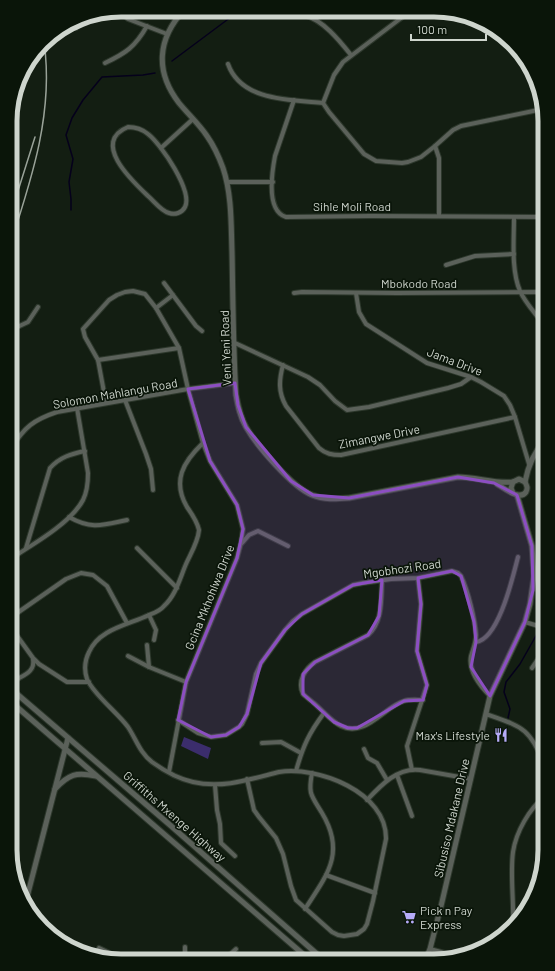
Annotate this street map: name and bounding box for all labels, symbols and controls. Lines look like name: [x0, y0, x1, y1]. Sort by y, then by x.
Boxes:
scale bar: [411, 16, 486, 42]
text: 100 m: [417, 22, 447, 36]
street label: Sihle Moli Road: [313, 199, 391, 213]
street label: Mbokodo Road: [381, 276, 457, 290]
street label: Veni Yeni Road: [217, 310, 233, 386]
street label: Jama Drive: [425, 344, 485, 378]
street label: Solomon Mahlangu Road: [52, 375, 178, 411]
street label: Zimangwe Drive: [337, 421, 421, 451]
street label: Gcina Mkhohlwa Drive: [181, 542, 237, 652]
street label: Mgobhozi Road: [362, 556, 442, 580]
restaurant icon: Max's Lifestyle: [493, 727, 509, 743]
place label: Max's Lifestyle: [415, 728, 490, 742]
street label: Sibusiso Mdakane Drive: [430, 757, 472, 879]
street label: Griffiths Mxenge Highway: [121, 768, 229, 865]
place label: Pick n Pay Express: [420, 903, 473, 931]
supermarket icon: Pick n Pay Express: [401, 909, 417, 925]

